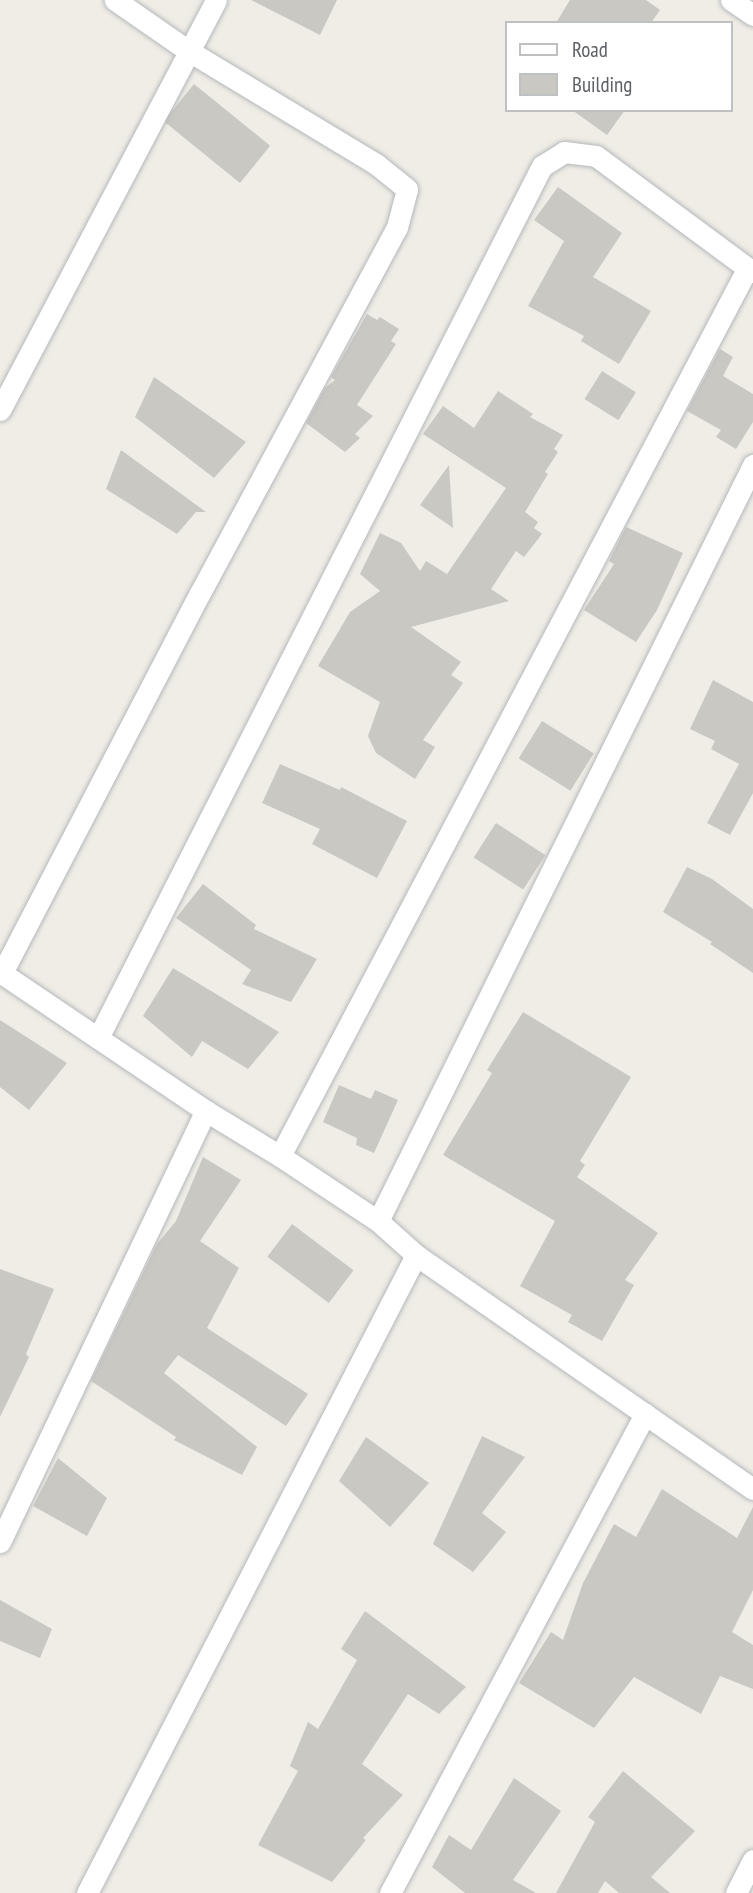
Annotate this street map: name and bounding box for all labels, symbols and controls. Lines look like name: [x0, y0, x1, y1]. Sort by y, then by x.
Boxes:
legend: [504, 21, 732, 112]
text: Road: [572, 36, 608, 63]
text: Building: [572, 71, 632, 98]

